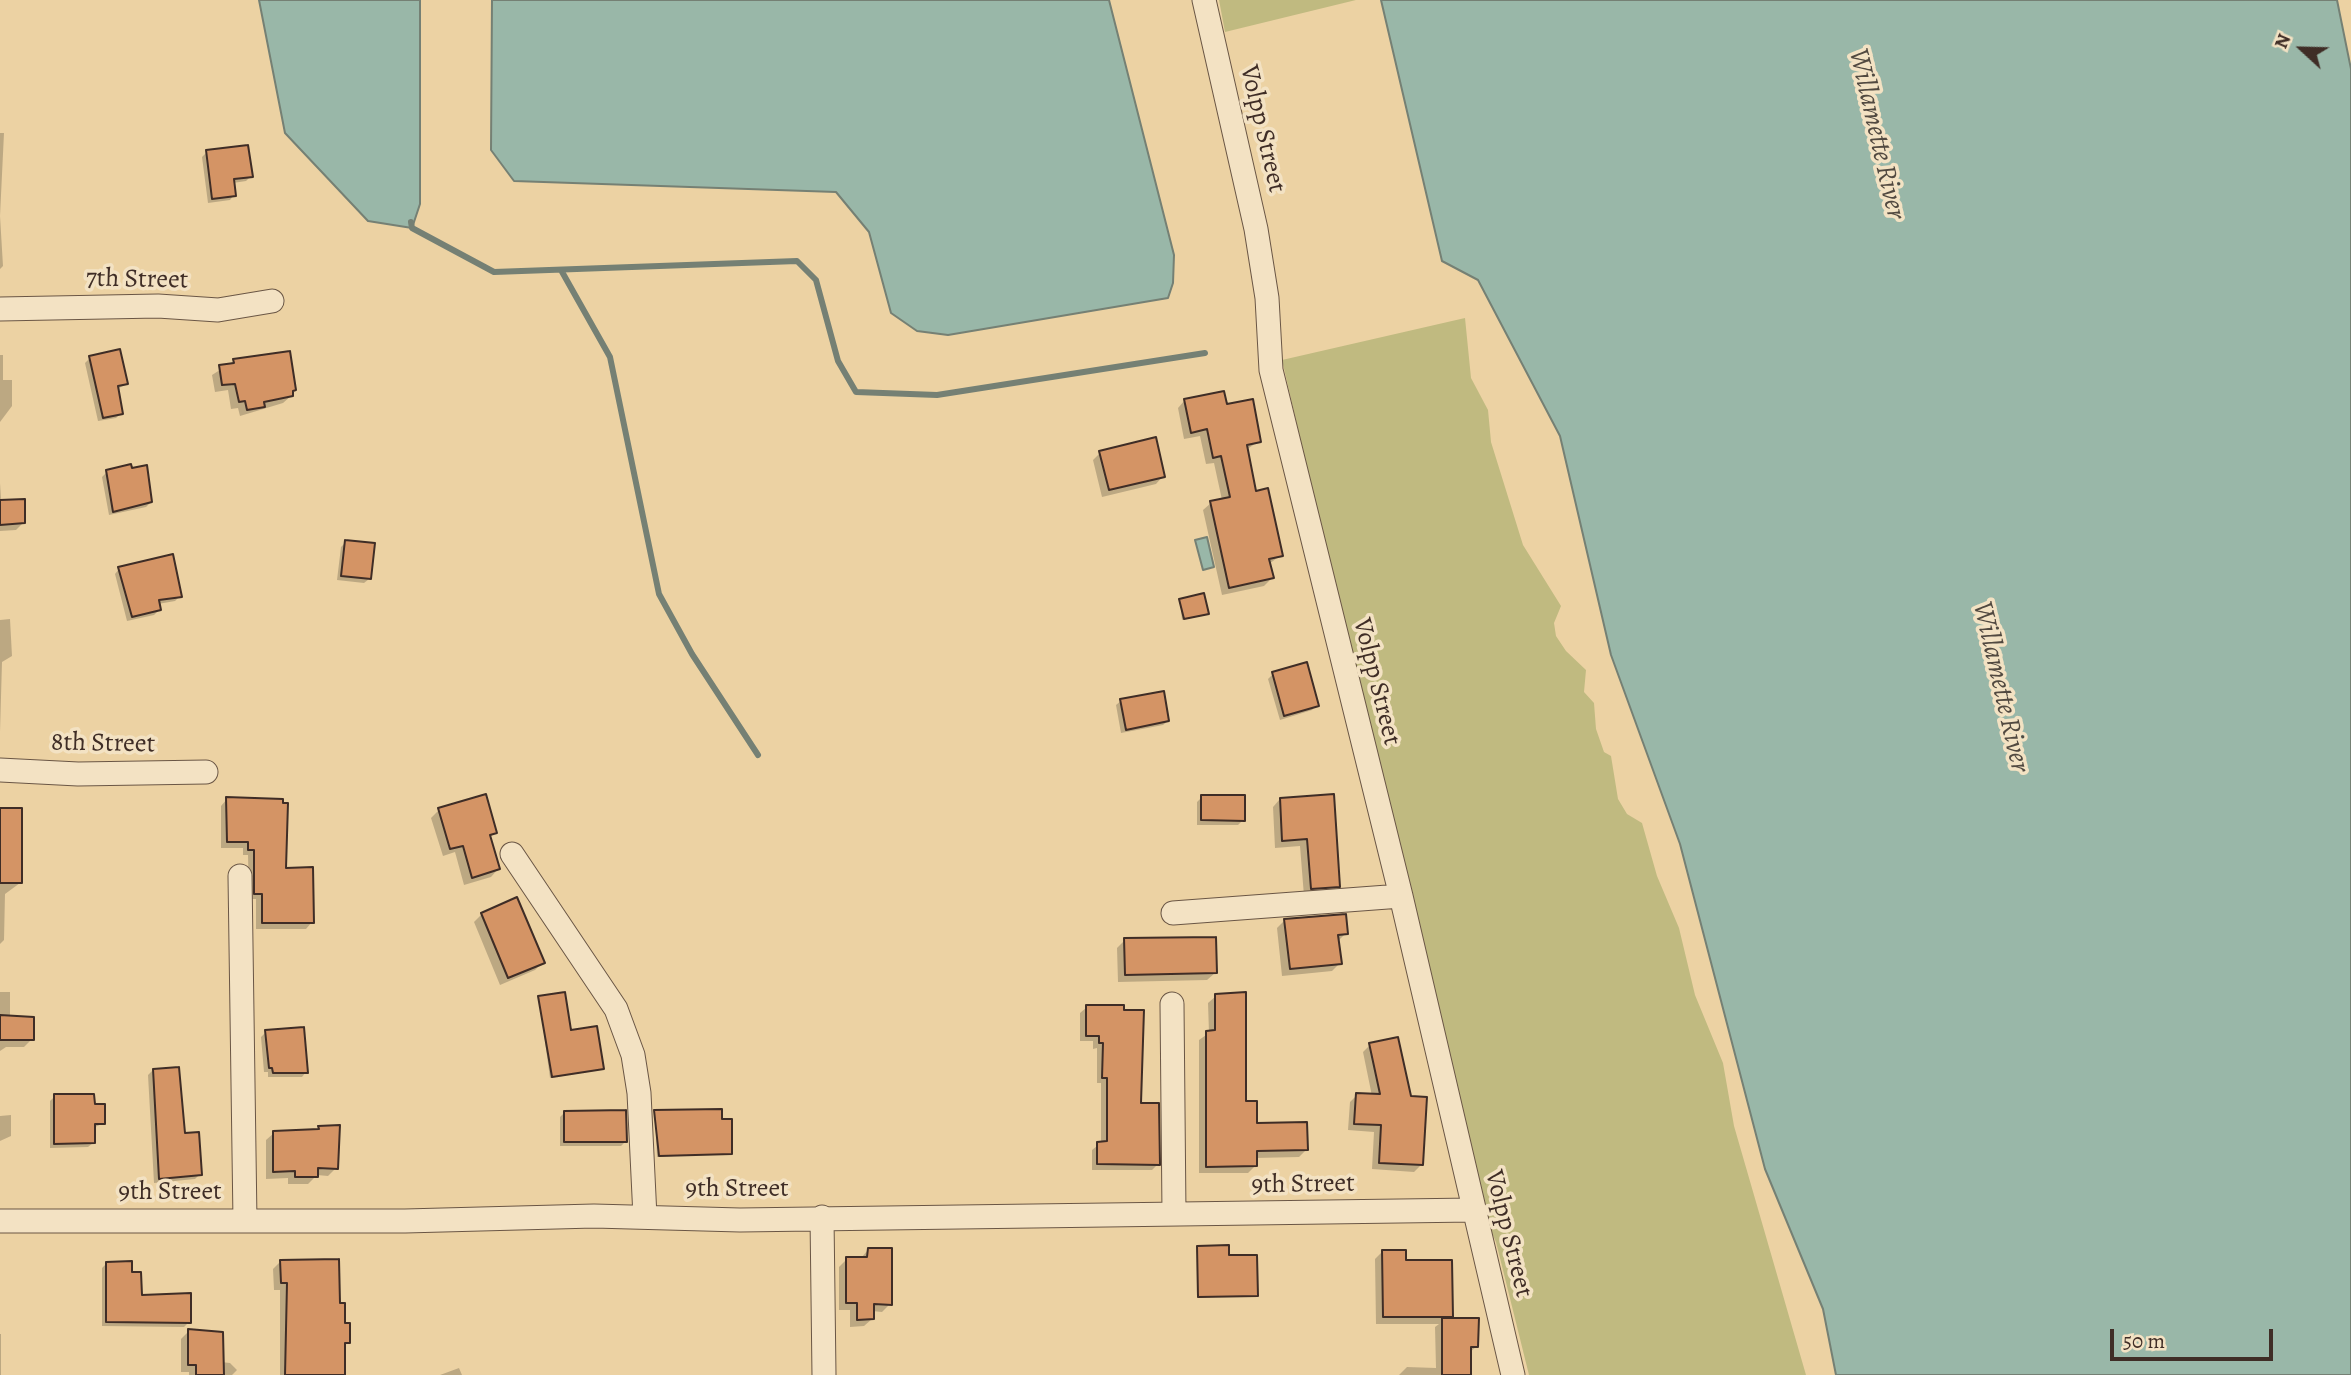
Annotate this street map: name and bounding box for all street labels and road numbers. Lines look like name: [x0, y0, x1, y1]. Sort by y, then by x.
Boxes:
street label: Volpp Street: [1232, 62, 1292, 196]
street label: 7th Street: [86, 264, 188, 296]
street label: Volpp Street: [1345, 615, 1407, 749]
street label: 8th Street: [51, 727, 155, 761]
street label: Volpp Street: [1477, 1167, 1539, 1301]
street label: 9th Street: [1251, 1169, 1355, 1201]
street label: 9th Street: [685, 1174, 789, 1206]
street label: 9th Street: [118, 1177, 222, 1209]

